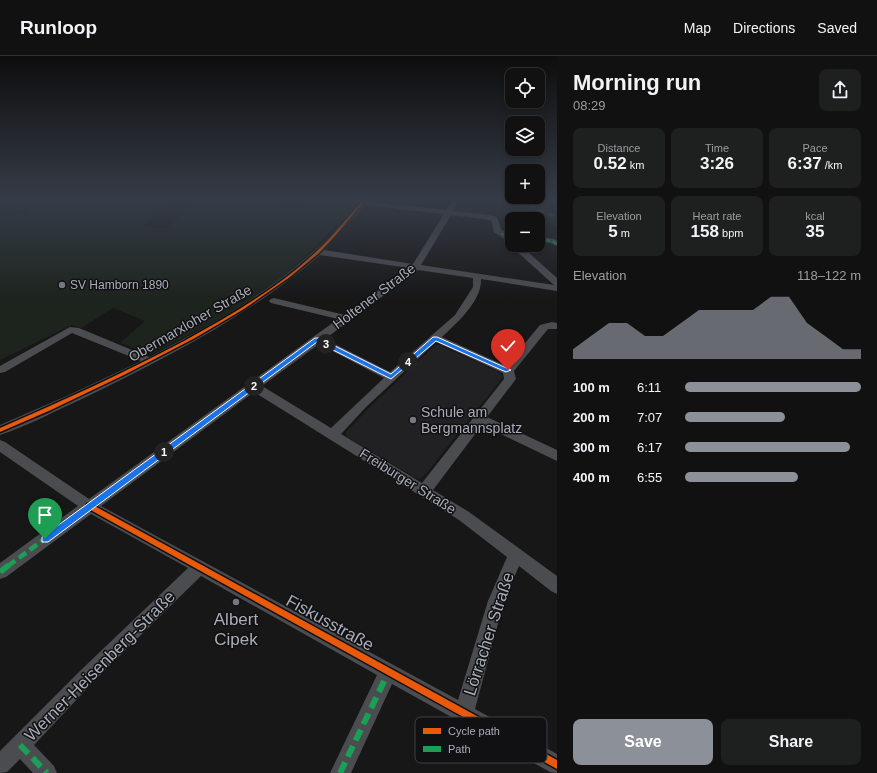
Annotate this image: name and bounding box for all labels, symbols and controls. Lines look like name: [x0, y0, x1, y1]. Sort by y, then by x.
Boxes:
text: Runloop: [20, 17, 97, 38]
text: Map: [684, 20, 711, 36]
text: Directions: [733, 20, 795, 36]
text: Saved: [817, 20, 857, 36]
map controls: [505, 68, 545, 252]
button: locate: [505, 68, 545, 108]
button: share: [819, 69, 861, 111]
text: Morning run: [573, 70, 701, 95]
text: 08:29: [573, 98, 606, 113]
button: layers: [505, 116, 545, 156]
text: Distance: [598, 142, 640, 154]
text: Time: [705, 142, 729, 154]
text: Pace: [802, 142, 828, 154]
text: 0.52: [594, 154, 627, 173]
text: 3:26: [700, 154, 734, 173]
text: 6:37: [788, 154, 822, 173]
text: km: [627, 159, 644, 171]
text: /km: [822, 159, 842, 171]
button: +: [505, 164, 545, 204]
text: Elevation: [596, 210, 642, 222]
text: Heart rate: [693, 210, 741, 222]
text: kcal: [805, 210, 825, 222]
button: −: [505, 212, 545, 252]
text: 5: [608, 222, 618, 241]
text: 158: [691, 222, 719, 241]
text: 35: [806, 222, 824, 241]
text: m: [618, 227, 630, 239]
text: bpm: [719, 227, 743, 239]
street label: Holtener Straße: [330, 260, 418, 332]
text: Elevation: [573, 268, 626, 283]
text: 118–122 m: [797, 268, 861, 283]
place label: SV Hamborn 1890: [70, 278, 169, 292]
marker: SV Hamborn 1890: [57, 280, 67, 290]
street label: Obermarxloher Straße: [126, 281, 254, 365]
pin: [491, 329, 525, 370]
pin: 3: [316, 334, 336, 354]
icon: check: [497, 335, 519, 357]
text: 3: [323, 338, 329, 350]
pin: 4: [398, 352, 418, 372]
text: 4: [405, 356, 411, 368]
pin: 2: [244, 376, 264, 396]
text: 2: [251, 380, 257, 392]
text: 100 m: [573, 380, 610, 395]
text: 6:11: [637, 380, 661, 395]
place label: Schule am Bergmannsplatz: [421, 404, 522, 436]
text: 200 m: [573, 410, 610, 425]
text: 7:07: [637, 410, 662, 425]
marker: Schule am Bergmannsplatz: [408, 415, 418, 425]
text: 300 m: [573, 440, 610, 455]
text: 6:17: [637, 440, 662, 455]
pin: 1: [154, 442, 174, 462]
street label: Freiburger Straße: [357, 445, 459, 517]
text: 1: [161, 446, 167, 458]
text: 400 m: [573, 470, 610, 485]
text: 6:55: [637, 470, 662, 485]
pin: [28, 498, 62, 539]
icon: arrive: [34, 504, 56, 526]
street label: Lörracher Straße: [460, 570, 518, 698]
street label: Werner-Heisenberg-Straße: [21, 587, 179, 745]
street label: Fiskusstraße: [283, 591, 377, 655]
marker: Albert Cipek: [231, 597, 241, 607]
place label: Albert Cipek: [214, 610, 258, 649]
legend: [415, 717, 547, 763]
button: Save: [573, 719, 713, 765]
button: Share: [721, 719, 861, 765]
text: Cycle path: [448, 725, 500, 737]
text: Path: [448, 743, 471, 755]

